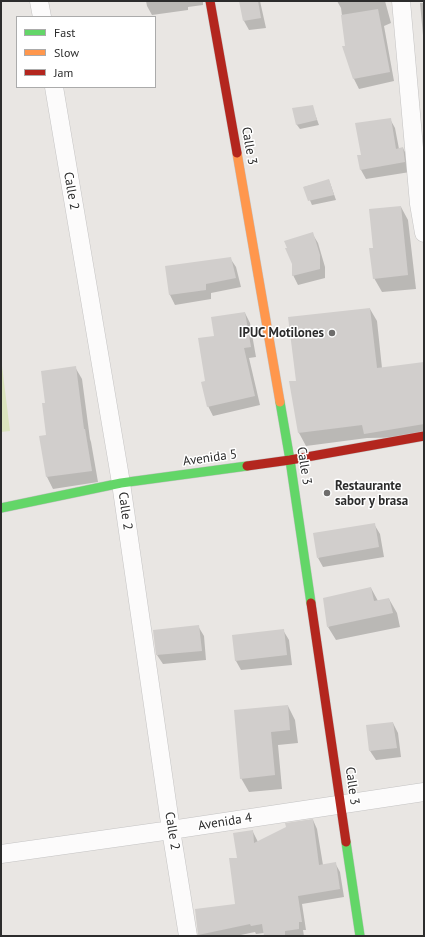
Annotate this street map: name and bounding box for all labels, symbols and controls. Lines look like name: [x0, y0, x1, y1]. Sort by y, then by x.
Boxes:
legend: [16, 16, 156, 88]
text: Fast: [54, 25, 75, 40]
text: Slow: [54, 45, 79, 60]
text: Jam: [54, 65, 73, 80]
street label: Calle 3: [238, 126, 260, 166]
street label: Calle 2: [60, 171, 82, 211]
place label: IPUC Motilones: [239, 325, 324, 341]
marker: IPUC Motilones: [327, 328, 337, 338]
street label: Avenida 5: [182, 446, 238, 470]
street label: Calle 3: [293, 446, 315, 486]
place label: Restaurante sabor y brasa: [335, 478, 408, 509]
marker: Restaurante sabor y brasa: [322, 488, 332, 498]
street label: Calle 2: [115, 491, 135, 531]
street label: Calle 3: [342, 766, 362, 806]
street label: Avenida 4: [197, 810, 253, 834]
street label: Calle 2: [161, 811, 183, 851]

